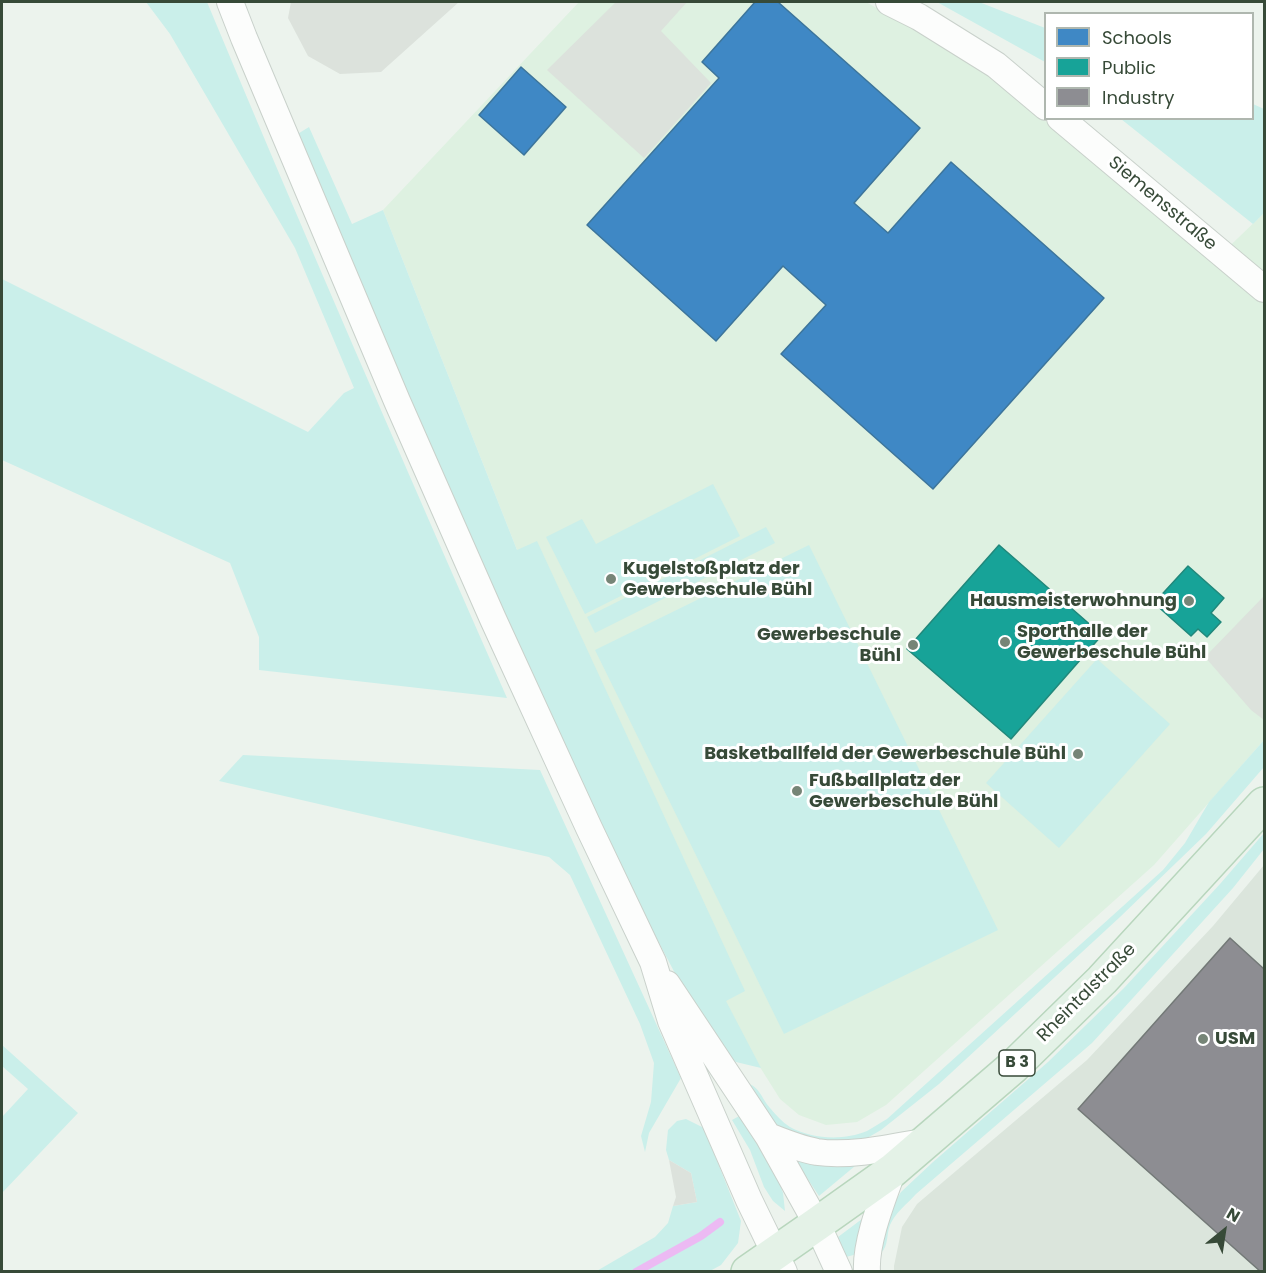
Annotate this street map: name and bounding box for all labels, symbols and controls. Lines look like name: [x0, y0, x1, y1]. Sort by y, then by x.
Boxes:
legend: [1044, 12, 1254, 120]
text: Schools: [1102, 25, 1172, 50]
text: Public: [1102, 55, 1156, 80]
text: Industry: [1102, 85, 1174, 110]
street label: Siemensstraße: [1103, 152, 1221, 256]
place label: Kugelstoßplatz der Gewerbeschule Bühl: [623, 558, 812, 600]
marker: Kugelstoßplatz der Gewerbeschule Bühl: [604, 572, 618, 586]
place label: Hausmeisterwohnung: [970, 590, 1177, 612]
marker: Hausmeisterwohnung: [1182, 594, 1196, 608]
place label: Sporthalle der Gewerbeschule Bühl: [1017, 621, 1206, 664]
place label: Gewerbeschule Bühl: [757, 624, 901, 666]
marker: Sporthalle der Gewerbeschule Bühl: [998, 635, 1012, 649]
marker: Gewerbeschule Bühl: [906, 638, 920, 652]
place label: Basketballfeld der Gewerbeschule Bühl: [704, 743, 1066, 765]
marker: Basketballfeld der Gewerbeschule Bühl: [1071, 747, 1085, 761]
place label: Fußballplatz der Gewerbeschule Bühl: [809, 770, 998, 812]
marker: Fußballplatz der Gewerbeschule Bühl: [790, 784, 804, 798]
street label: Rheintalstraße: [1033, 939, 1141, 1047]
place label: USM: [1215, 1028, 1255, 1050]
marker: USM: [1196, 1032, 1210, 1046]
road number: B 3: [999, 1050, 1035, 1076]
north arrow: [1194, 1201, 1254, 1261]
text: N: [1222, 1202, 1244, 1228]

